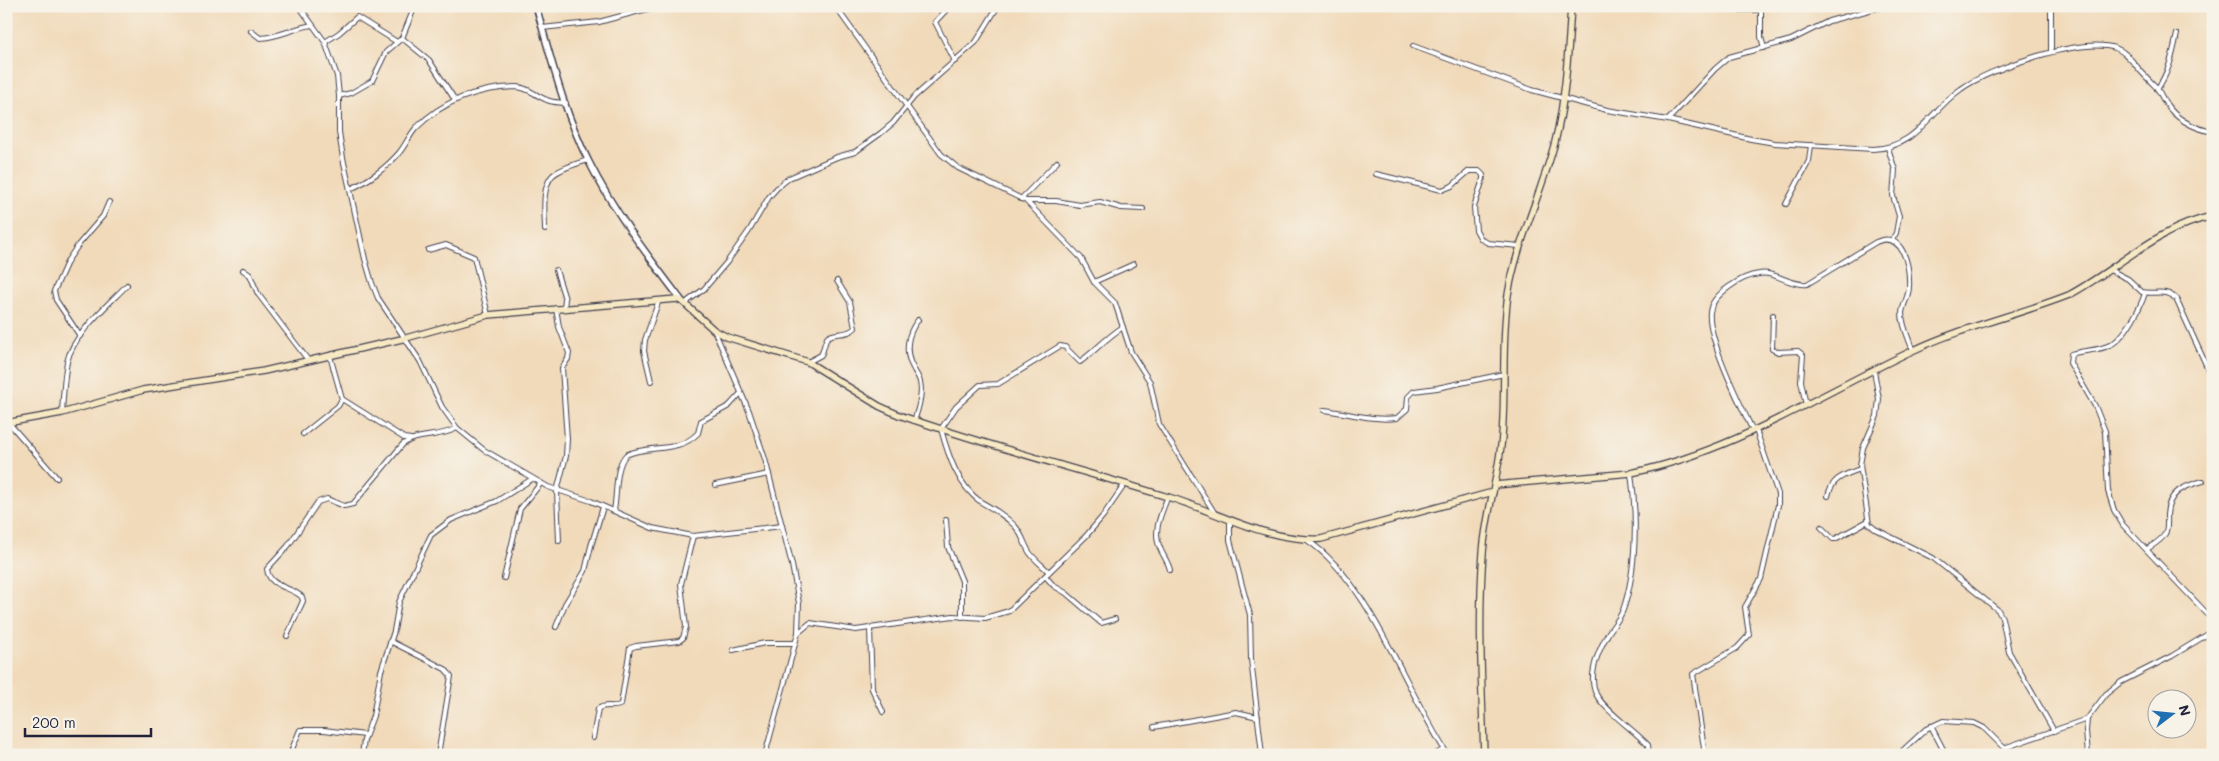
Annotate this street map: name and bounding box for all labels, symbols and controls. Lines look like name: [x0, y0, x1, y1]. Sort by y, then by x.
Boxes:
north arrow: [2146, 688, 2196, 738]
text: N: [2174, 703, 2196, 718]
scale bar: [25, 706, 151, 738]
text: 200 m: [32, 712, 76, 732]

